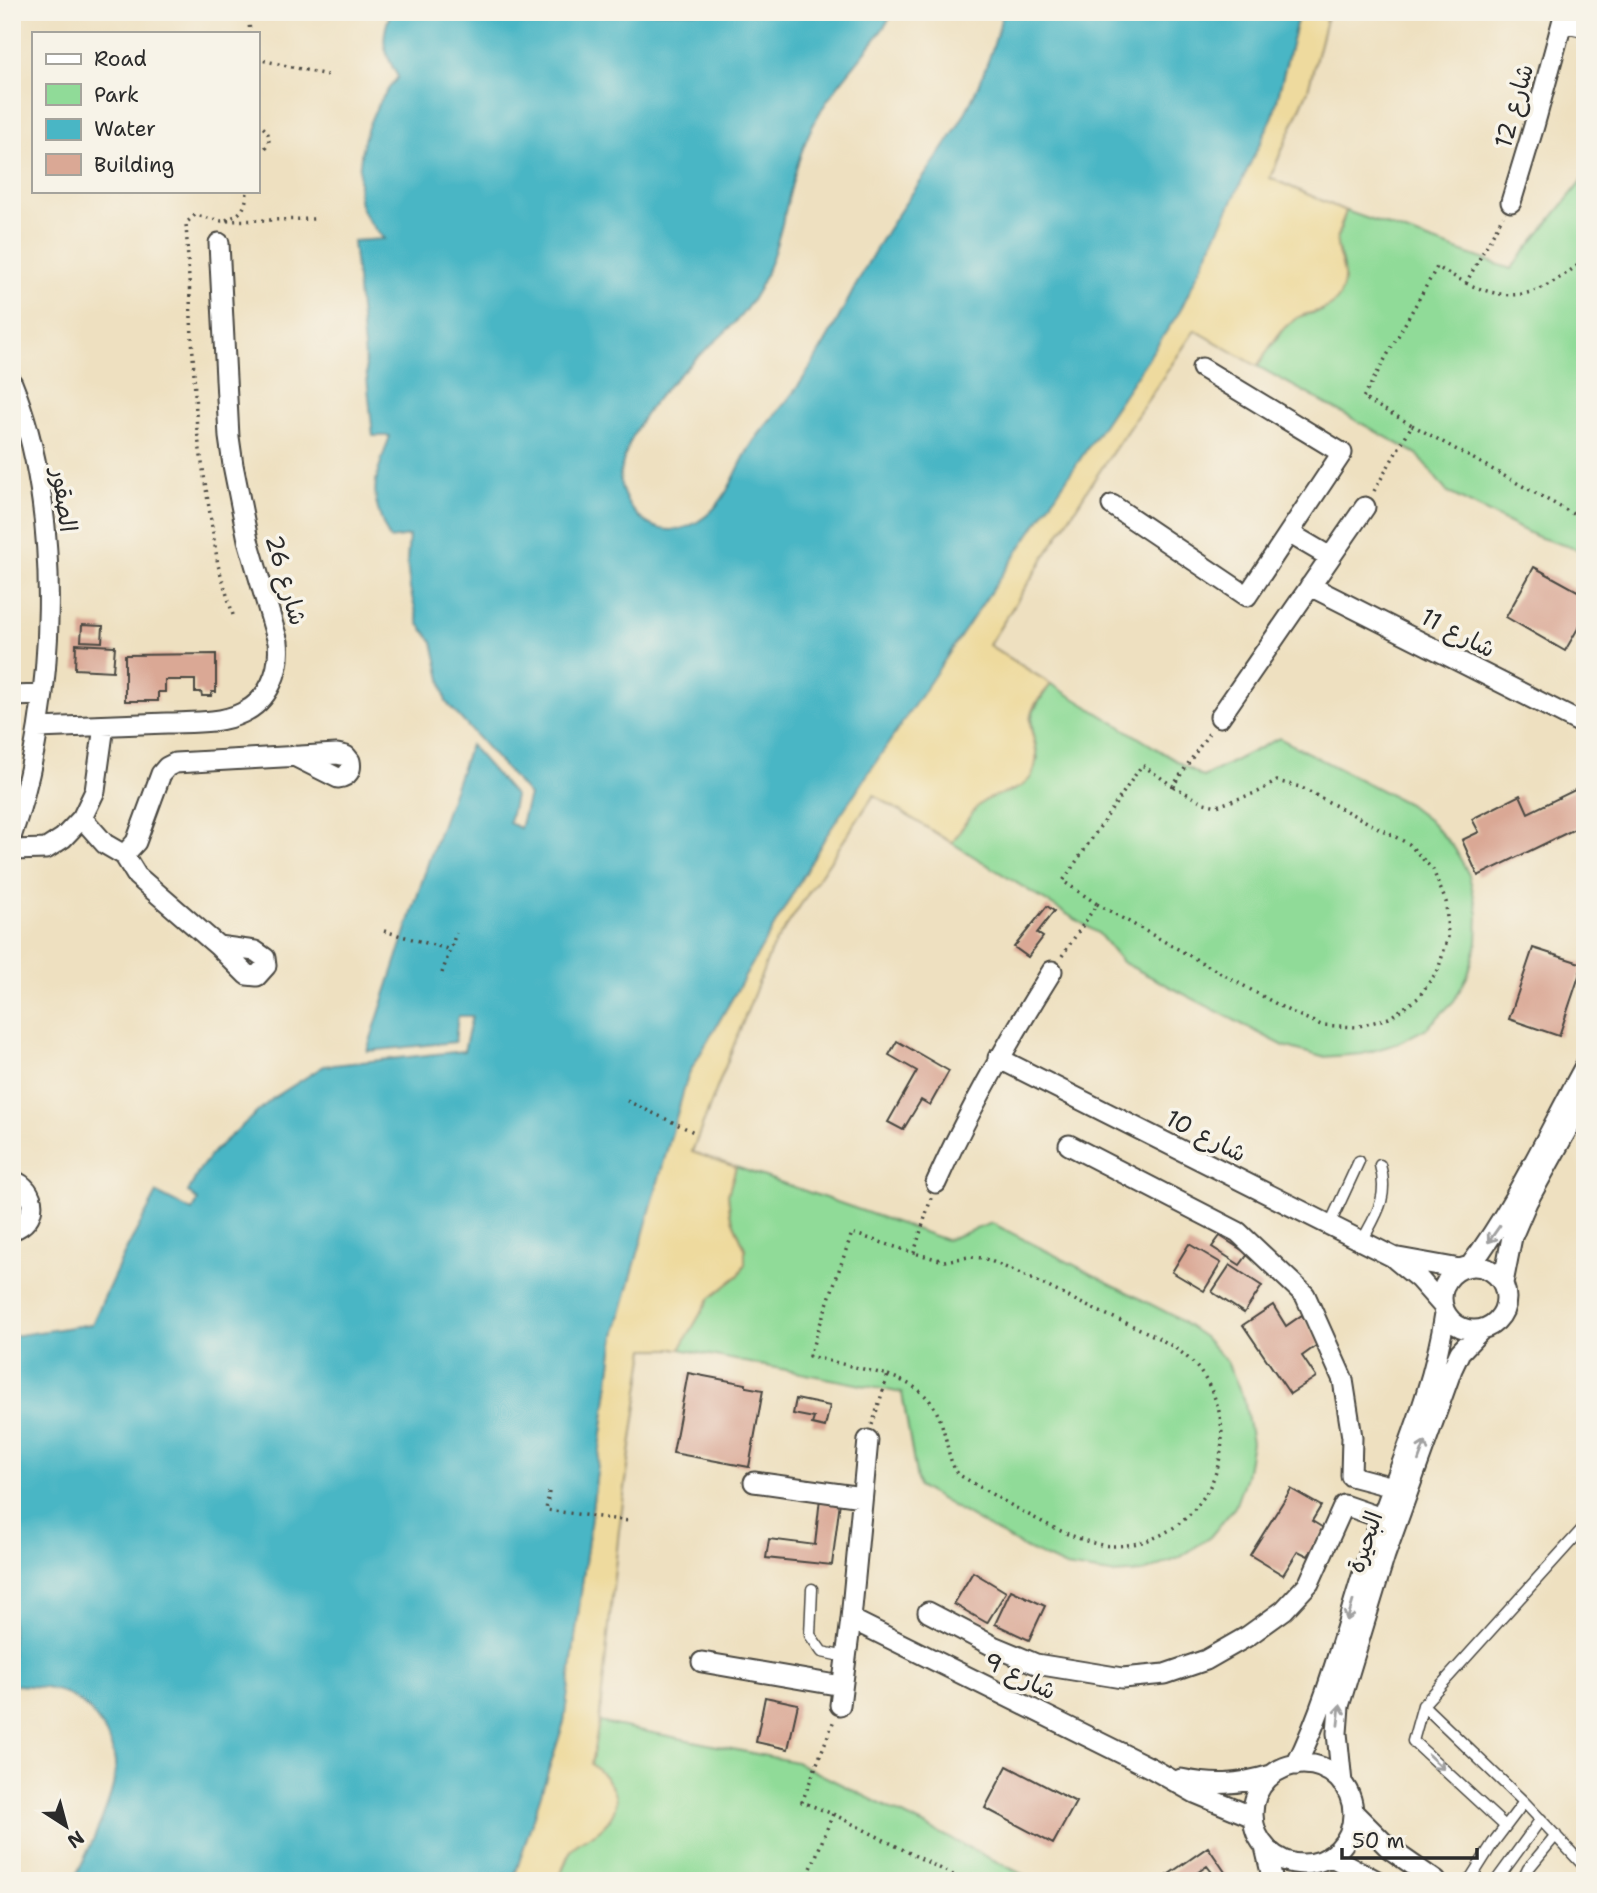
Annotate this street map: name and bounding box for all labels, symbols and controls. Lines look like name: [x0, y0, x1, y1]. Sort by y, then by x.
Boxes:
legend: [32, 32, 259, 192]
text: Road: [94, 45, 147, 73]
street label: شارع 12: [1487, 60, 1542, 152]
text: Park: [94, 81, 139, 109]
text: Water: [94, 115, 156, 143]
text: Building: [94, 151, 174, 179]
street label: الصقور: [43, 464, 84, 534]
street label: شارع 26: [257, 531, 314, 629]
street label: شارع 11: [1415, 601, 1501, 666]
street label: شارع 10: [1160, 1102, 1252, 1171]
one-way arrow: [1487, 1224, 1501, 1243]
one-way arrow: [1417, 1441, 1429, 1463]
street label: البحيرة: [1340, 1507, 1390, 1577]
one-way arrow: [1343, 1600, 1356, 1622]
street label: شارع 9: [978, 1645, 1062, 1708]
one-way arrow: [1332, 1704, 1345, 1727]
one-way arrow: [1427, 1754, 1445, 1770]
north arrow: [32, 1792, 102, 1862]
scale bar: [1342, 1816, 1476, 1860]
text: N: [62, 1825, 89, 1854]
text: 50 m: [1352, 1827, 1405, 1855]

